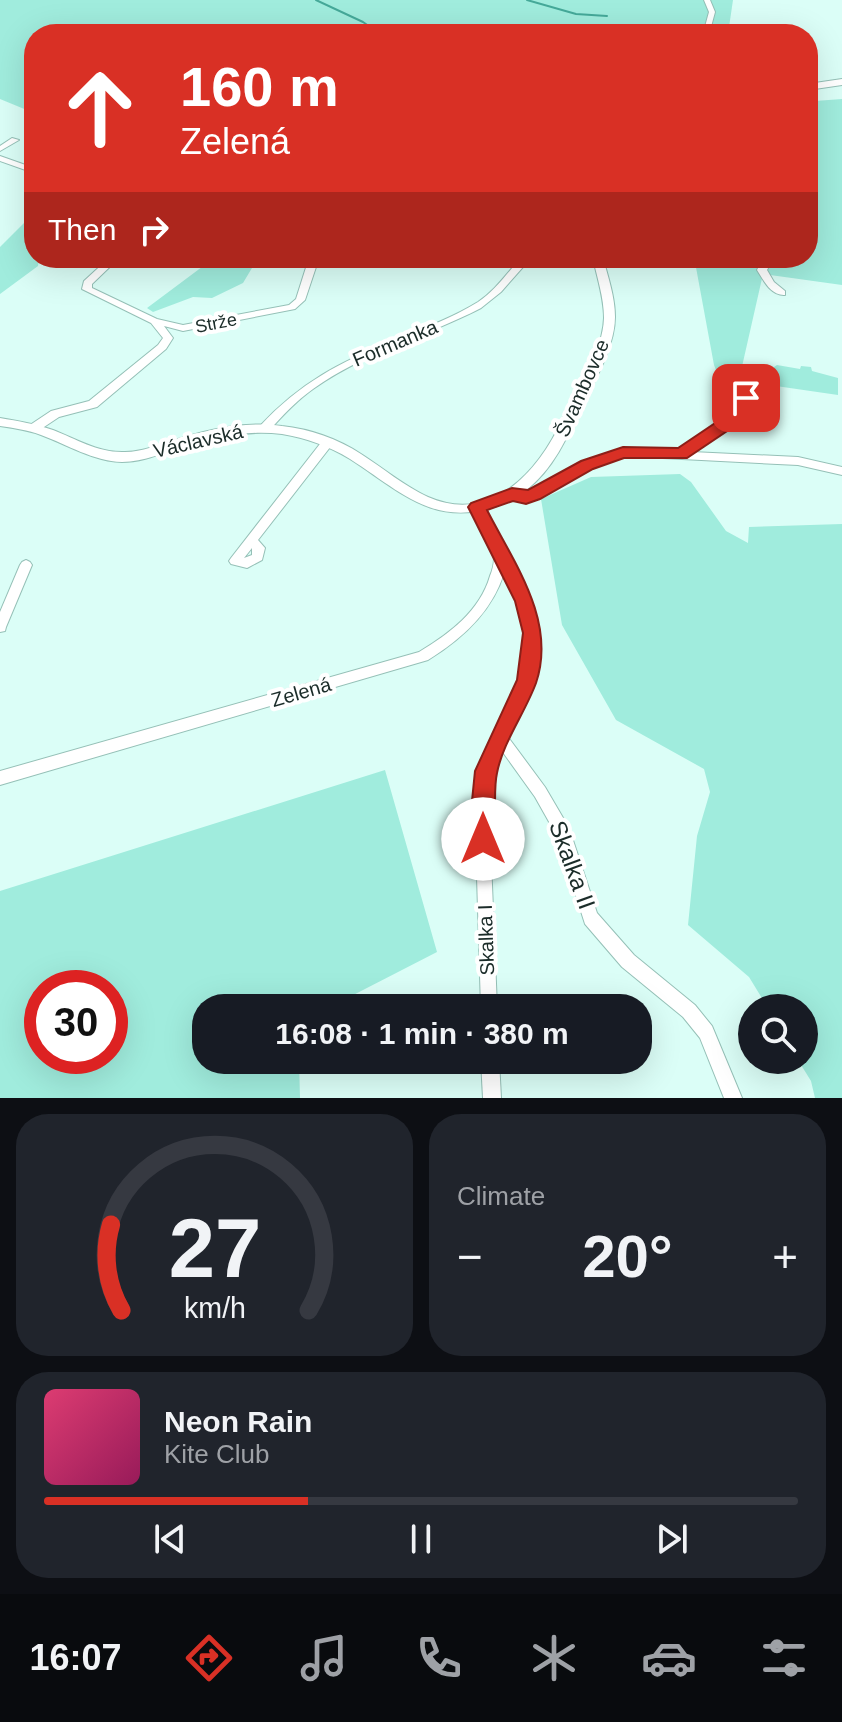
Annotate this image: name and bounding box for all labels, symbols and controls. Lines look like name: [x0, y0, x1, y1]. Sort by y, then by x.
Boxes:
text: 160 m: [180, 55, 339, 118]
icon: ahead: [48, 56, 152, 160]
text: Zelená: [180, 121, 290, 162]
icon: right: [132, 208, 176, 252]
text: Then: [48, 213, 116, 246]
street label: Strže: [193, 309, 239, 337]
street label: Formanka: [349, 315, 442, 371]
street label: Švambovce: [551, 336, 613, 440]
pin: [712, 364, 780, 432]
icon: arrive: [724, 376, 768, 420]
street label: Václavská: [151, 420, 246, 462]
street label: Zelená: [269, 673, 334, 711]
position arrow: [441, 797, 525, 881]
street label: Skalka II: [544, 817, 601, 913]
street label: Skalka I: [474, 904, 498, 976]
speed limit sign: 30: [24, 970, 128, 1074]
map controls: [738, 994, 818, 1074]
button: search: [738, 994, 818, 1074]
text: 16:08 · 1 min · 380 m: [275, 1017, 569, 1050]
text: Climate: [457, 1181, 545, 1211]
text: 27: [168, 1202, 261, 1295]
text: 20°: [582, 1223, 673, 1290]
text: −: [457, 1232, 483, 1281]
text: +: [772, 1232, 798, 1281]
text: km/h: [184, 1292, 245, 1324]
text: Neon Rain: [164, 1405, 312, 1438]
text: Kite Club: [164, 1439, 270, 1469]
icon: previous: [148, 1517, 192, 1561]
icon: pause: [399, 1517, 443, 1561]
icon: next: [650, 1517, 694, 1561]
icon: directions: [181, 1630, 237, 1686]
icon: music: [296, 1630, 352, 1686]
icon: phone: [411, 1630, 467, 1686]
icon: climate: [526, 1630, 582, 1686]
icon: car: [641, 1630, 697, 1686]
icon: filters: [756, 1630, 812, 1686]
text: 16:07: [30, 1637, 122, 1678]

